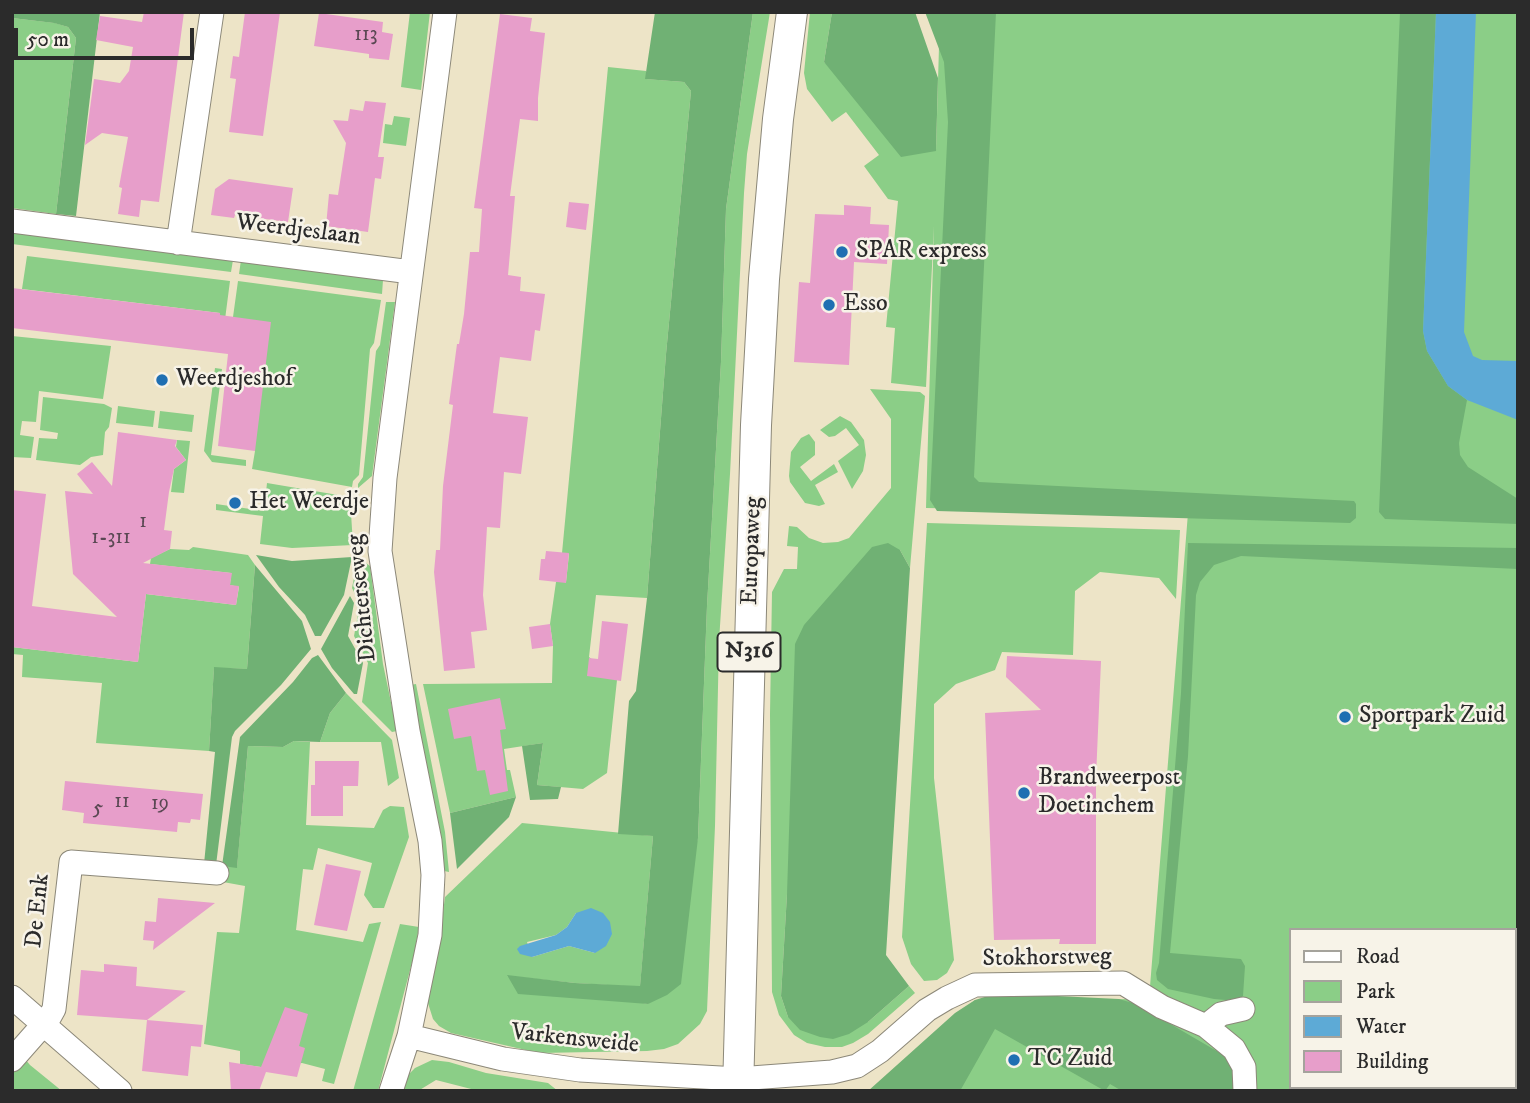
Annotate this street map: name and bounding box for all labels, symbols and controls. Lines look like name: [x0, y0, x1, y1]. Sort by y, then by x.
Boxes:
scale bar: [18, 14, 198, 58]
house number: 113: [354, 23, 378, 49]
text: 50 m: [27, 27, 69, 53]
street label: Weerdjeslaan: [234, 209, 362, 253]
place label: SPAR express: [856, 238, 987, 266]
marker: SPAR express: [834, 244, 850, 260]
place label: Esso: [843, 291, 888, 319]
marker: Esso: [821, 297, 837, 313]
place label: Weerdjeshof: [176, 366, 293, 394]
marker: Weerdjeshof: [154, 372, 170, 388]
place label: Het Weerdje: [249, 489, 369, 517]
marker: Het Weerdje: [227, 495, 243, 511]
street label: Europaweg: [737, 496, 769, 606]
house number: 1: [139, 510, 147, 536]
house number: 1-311: [91, 526, 131, 552]
street label: Dichterseweg: [342, 533, 384, 663]
road number: N316: [718, 632, 780, 672]
place label: Sportpark Zuid: [1359, 703, 1505, 731]
marker: Sportpark Zuid: [1337, 709, 1353, 725]
place label: Brandweerpost Doetinchem: [1038, 765, 1180, 821]
marker: Brandweerpost Doetinchem: [1016, 785, 1032, 801]
house number: 11: [114, 790, 130, 816]
house number: 19: [151, 792, 169, 818]
house number: 5: [93, 797, 103, 823]
street label: De Enk: [21, 873, 57, 949]
legend: [1288, 928, 1516, 1089]
street label: Stokhorstweg: [982, 943, 1112, 975]
text: Road: [1356, 944, 1400, 970]
text: Park: [1356, 979, 1395, 1005]
text: Water: [1356, 1014, 1406, 1040]
street label: Varkensweide: [510, 1019, 640, 1061]
place label: TC Zuid: [1028, 1046, 1112, 1074]
text: Building: [1356, 1049, 1428, 1075]
marker: TC Zuid: [1006, 1052, 1022, 1068]

